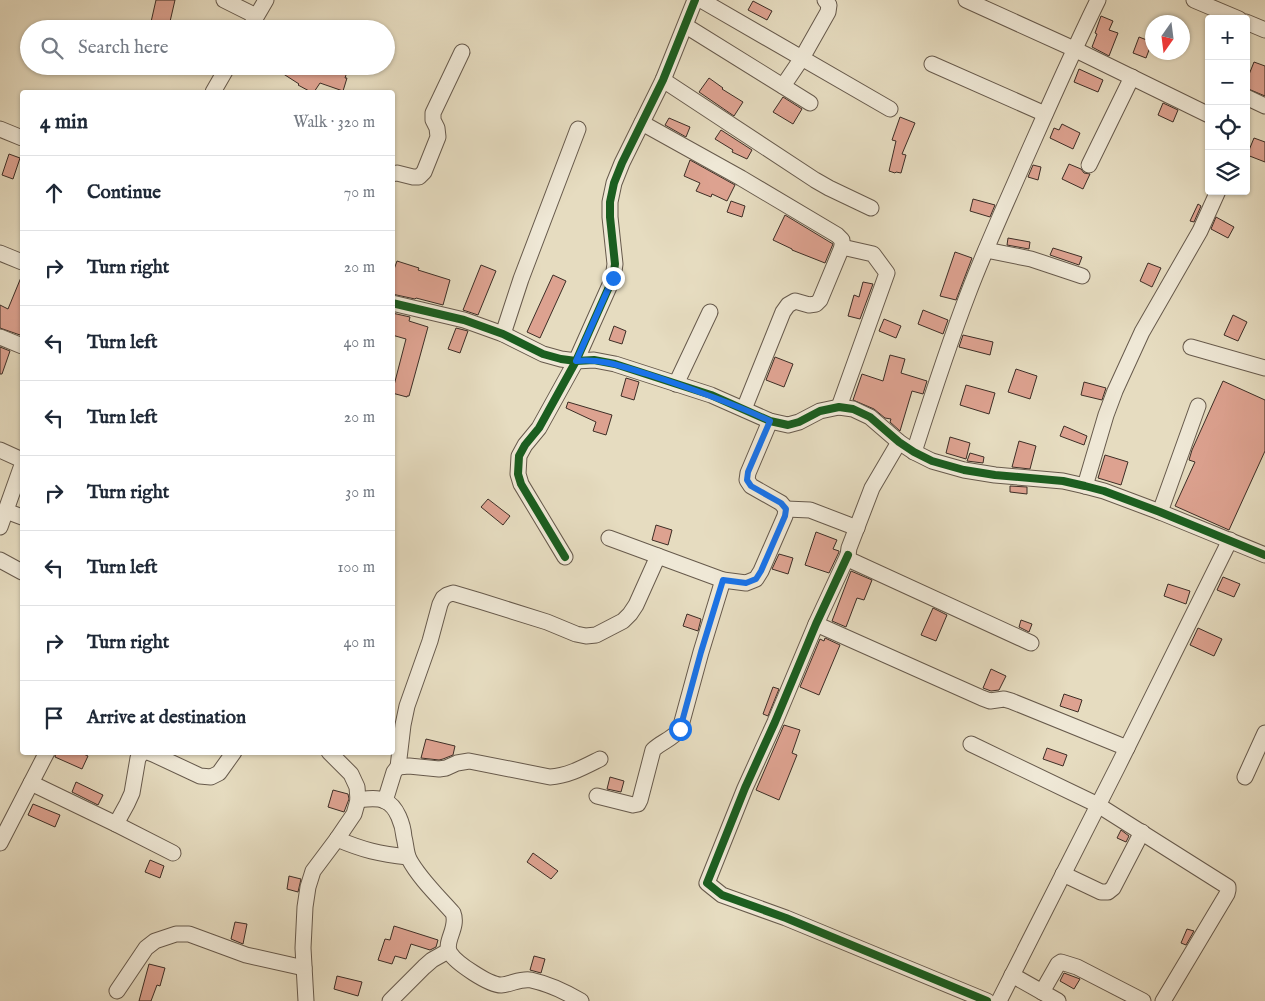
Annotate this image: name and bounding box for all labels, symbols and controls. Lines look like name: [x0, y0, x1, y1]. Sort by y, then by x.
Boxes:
north arrow: [1145, 15, 1190, 60]
map controls: [1205, 15, 1250, 195]
button: +: [1205, 15, 1250, 60]
search box: [20, 20, 395, 75]
icon: search: [38, 34, 66, 62]
text: Search here: [78, 36, 169, 60]
button: −: [1205, 60, 1250, 105]
button: locate: [1205, 105, 1250, 150]
text: 4 min: [40, 109, 88, 136]
text: Walk · 320 m: [293, 113, 375, 133]
button: layers: [1205, 150, 1250, 195]
icon: ahead: [40, 179, 68, 207]
text: Continue: [87, 181, 161, 205]
text: 70 m: [344, 183, 375, 203]
icon: right: [40, 254, 68, 282]
text: Turn right: [87, 256, 169, 280]
text: 20 m: [344, 258, 375, 278]
route end: [602, 267, 625, 290]
icon: left: [40, 329, 68, 357]
text: Turn left: [87, 331, 158, 355]
text: 40 m: [343, 333, 375, 353]
icon: left: [40, 404, 68, 432]
text: Turn left: [87, 406, 158, 430]
text: 20 m: [344, 408, 375, 428]
icon: right: [40, 479, 68, 507]
text: Turn right: [87, 481, 169, 505]
text: 30 m: [345, 483, 375, 503]
icon: left: [40, 554, 68, 582]
text: Turn left: [87, 556, 158, 580]
text: 100 m: [338, 558, 375, 578]
icon: right: [40, 629, 68, 657]
text: Turn right: [87, 631, 169, 655]
text: 40 m: [343, 633, 375, 653]
icon: arrive: [40, 704, 68, 732]
text: Arrive at destination: [87, 706, 246, 730]
route start: [669, 718, 692, 741]

